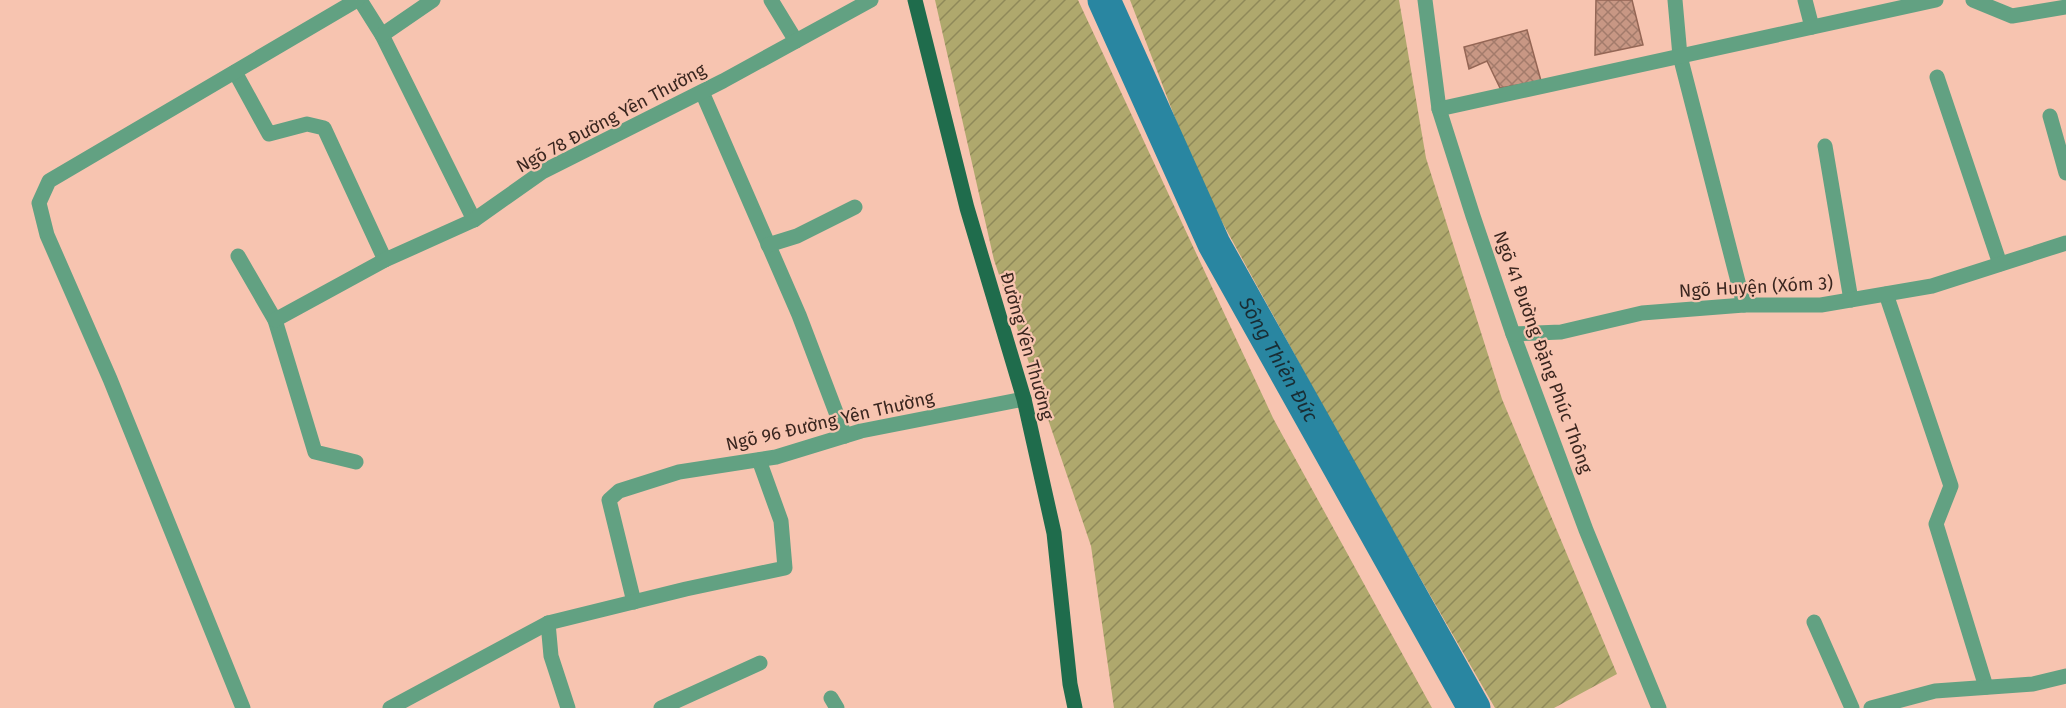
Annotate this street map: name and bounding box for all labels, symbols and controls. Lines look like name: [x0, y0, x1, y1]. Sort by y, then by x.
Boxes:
street label: Ngõ 78 Đường Yên Thường: [512, 58, 710, 177]
street label: Ngõ 41 Đường Đặng Phúc Thông: [1489, 228, 1597, 477]
street label: Đường Yên Thường: [995, 270, 1059, 423]
street label: Ngõ Huyện (Xóm 3): [1678, 272, 1834, 302]
water label: Sông Thiên Đức: [1234, 292, 1324, 427]
street label: Ngõ 96 Đường Yên Thường: [724, 386, 937, 456]

